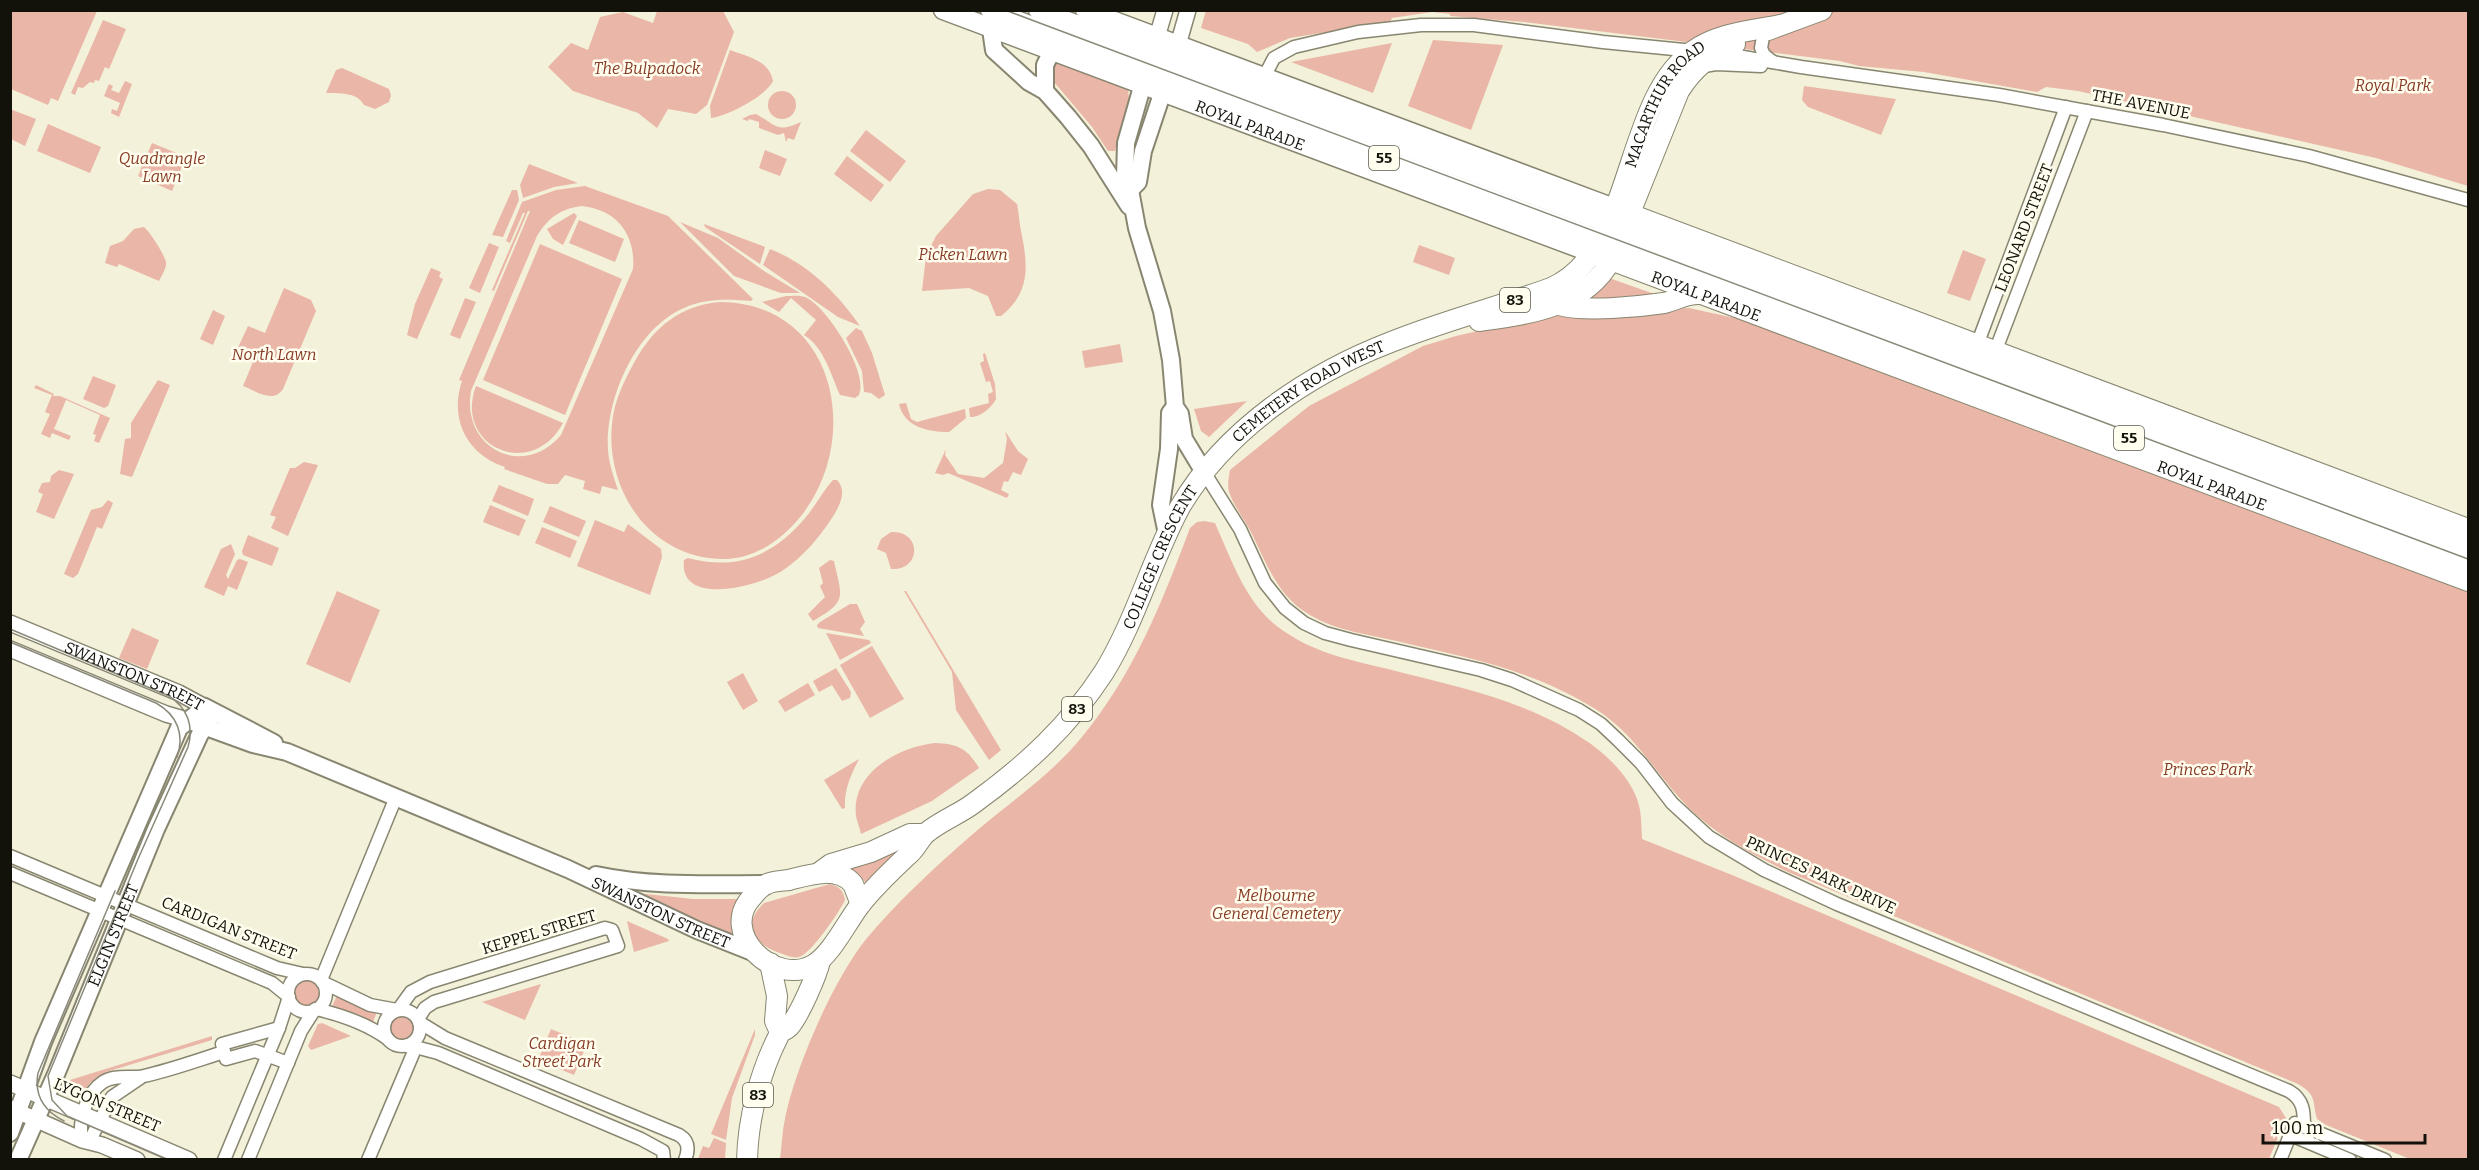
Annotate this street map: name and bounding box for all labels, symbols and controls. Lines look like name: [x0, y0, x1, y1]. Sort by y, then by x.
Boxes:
street label: MACARTHUR ROAD: [1621, 36, 1708, 170]
park label: The Bulpadock: [594, 59, 701, 78]
park label: Royal Park: [2355, 76, 2432, 95]
street label: THE AVENUE: [2090, 85, 2192, 123]
street label: ROYAL PARADE: [1193, 96, 1308, 154]
road number: 55: [1369, 146, 1399, 170]
park label: Quadrangle Lawn: [119, 149, 205, 186]
street label: LEONARD STREET: [1991, 161, 2057, 295]
park label: Picken Lawn: [918, 245, 1008, 264]
street label: ROYAL PARADE: [1649, 267, 1764, 325]
road number: 83: [1500, 288, 1530, 312]
street label: CEMETERY ROAD WEST: [1228, 336, 1387, 446]
park label: North Lawn: [232, 345, 316, 364]
road number: 55: [2114, 426, 2144, 450]
street label: ROYAL PARADE: [2154, 456, 2269, 514]
street label: COLLEGE CRESCENT: [1118, 481, 1201, 632]
street label: SWANSTON STREET: [62, 637, 207, 714]
road number: 83: [1062, 697, 1092, 721]
park label: Princes Park: [2163, 760, 2253, 779]
street label: PRINCES PARK DRIVE: [1743, 832, 1899, 918]
street label: SWANSTON STREET: [589, 872, 733, 952]
street label: ELGIN STREET: [83, 881, 142, 989]
park label: Melbourne General Cemetery: [1212, 886, 1341, 923]
street label: CARDIGAN STREET: [159, 892, 299, 964]
street label: KEPPEL STREET: [480, 906, 598, 958]
park label: Cardigan Street Park: [522, 1034, 602, 1071]
street label: LYGON STREET: [51, 1074, 163, 1136]
road number: 83: [743, 1083, 773, 1107]
scale bar: [2263, 1107, 2425, 1145]
text: 100 m: [2272, 1117, 2323, 1139]

